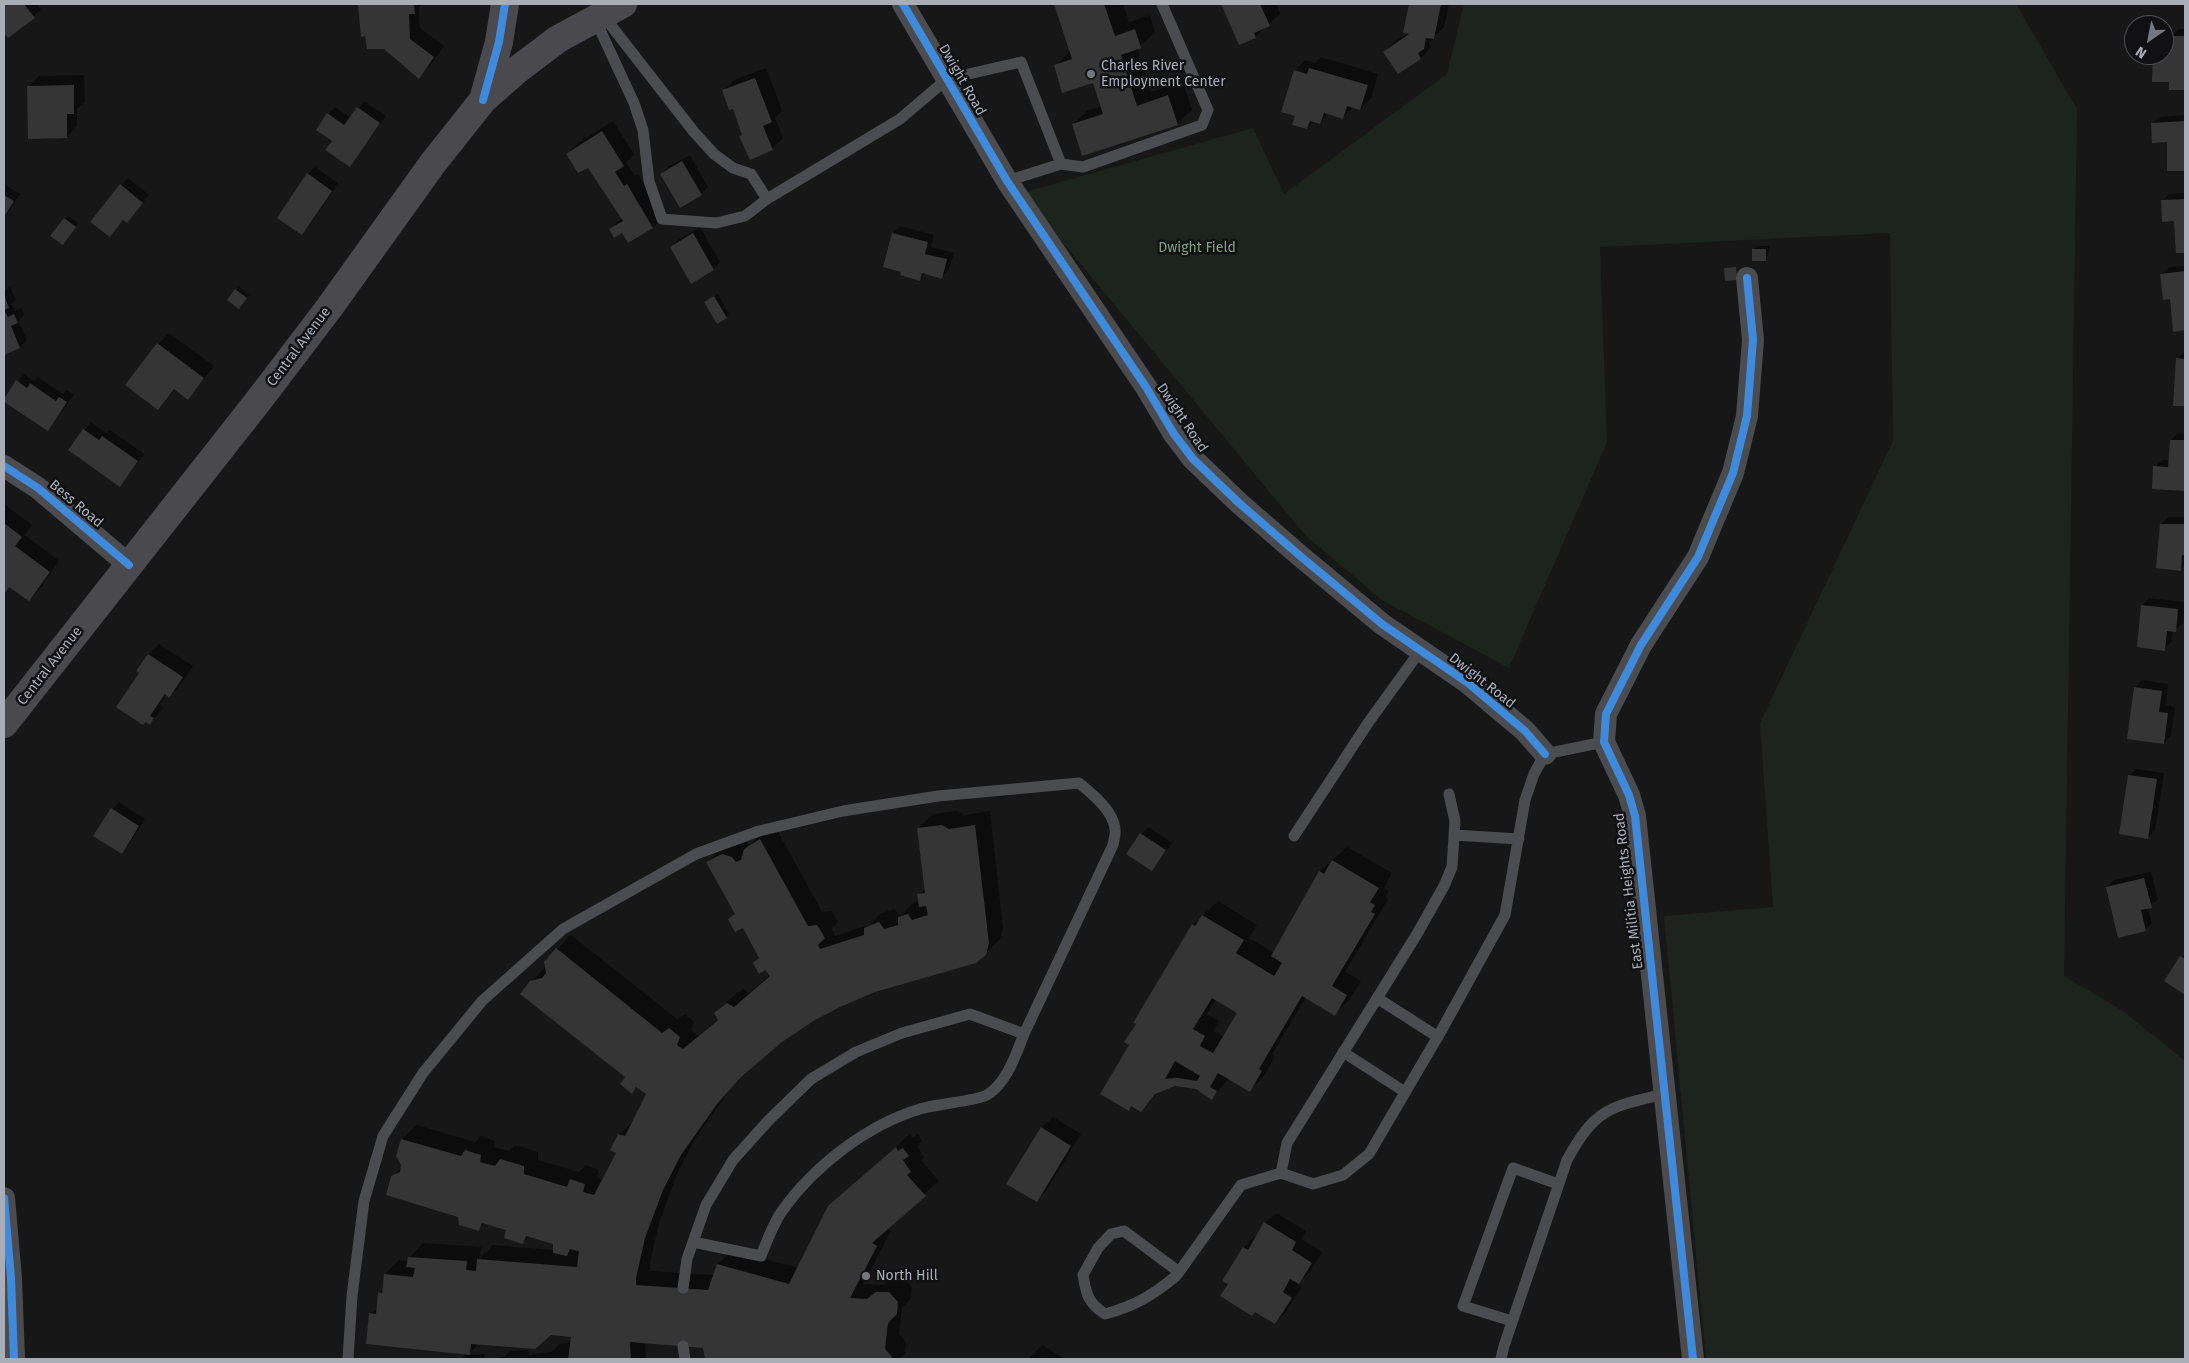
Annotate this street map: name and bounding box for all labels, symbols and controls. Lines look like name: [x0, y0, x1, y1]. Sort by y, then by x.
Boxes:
north arrow: [2124, 15, 2174, 65]
street label: Dwight Road: [935, 41, 989, 119]
text: N: [2133, 43, 2150, 62]
place label: Charles River Employment Center: [1101, 58, 1226, 90]
marker: Charles River Employment Center: [1085, 68, 1097, 80]
park label: Dwight Field: [1158, 240, 1236, 256]
street label: Central Avenue: [264, 304, 334, 390]
street label: Dwight Road: [1153, 380, 1211, 456]
street label: Bess Road: [46, 477, 106, 531]
street label: Central Avenue: [14, 623, 86, 709]
street label: Dwight Road: [1445, 650, 1519, 712]
street label: East Militia Heights Road: [1611, 812, 1647, 970]
place label: North Hill: [876, 1268, 938, 1284]
marker: North Hill: [860, 1270, 872, 1282]

